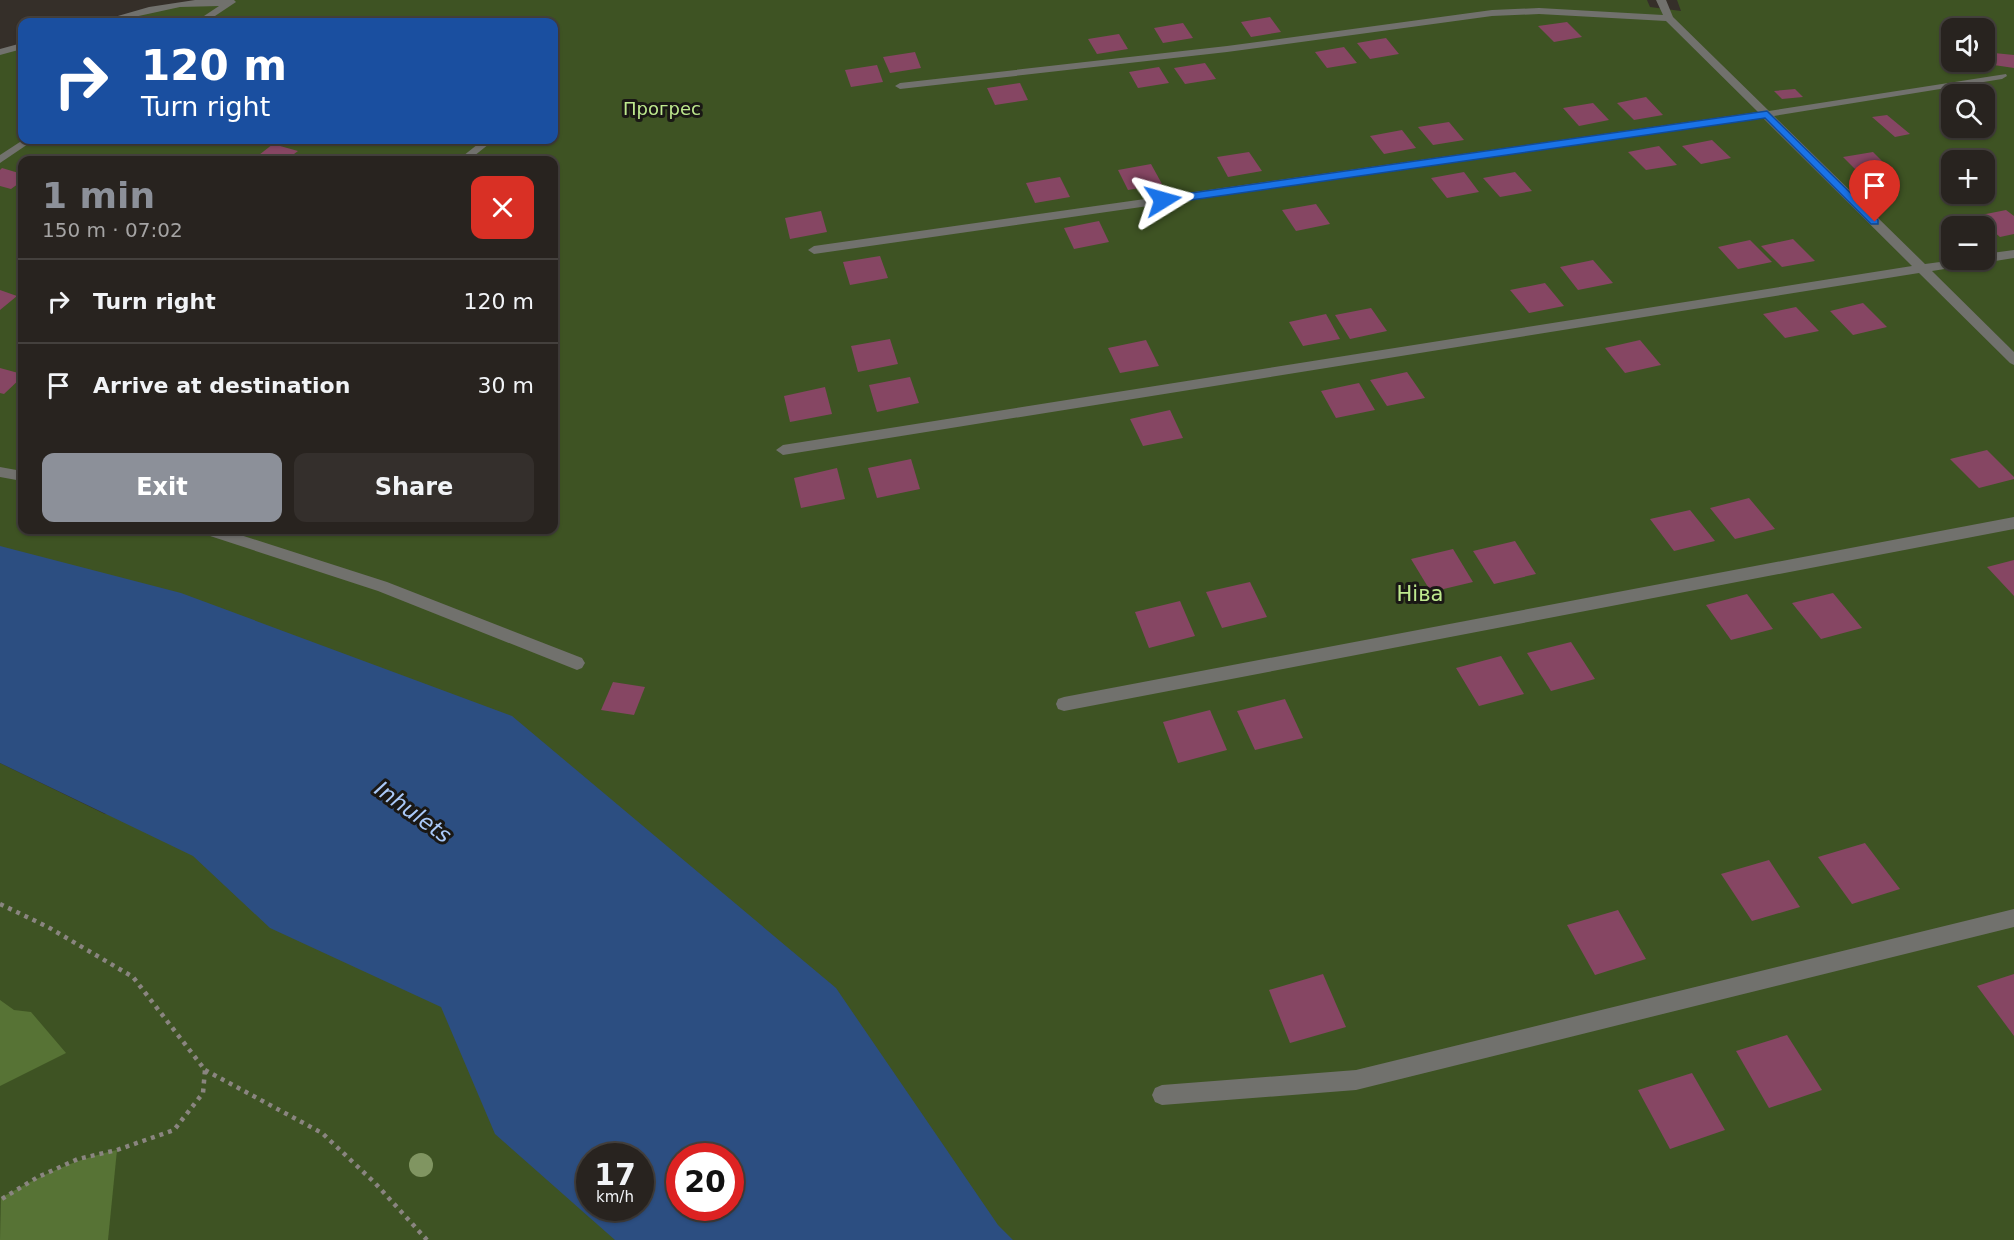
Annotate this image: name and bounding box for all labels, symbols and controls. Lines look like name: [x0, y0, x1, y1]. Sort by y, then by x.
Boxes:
map controls: [1941, 18, 1995, 270]
button: sound: [1941, 18, 1995, 72]
text: 120 m: [141, 41, 287, 90]
icon: right: [42, 42, 120, 120]
button: search: [1941, 84, 1995, 138]
text: Turn right: [141, 91, 270, 122]
park label: Прогрес: [623, 98, 701, 119]
button: +: [1941, 150, 1995, 204]
pin: [1849, 160, 1900, 222]
position arrow: [1131, 168, 1195, 232]
icon: arrive: [1858, 169, 1891, 202]
text: 1 min: [42, 175, 155, 216]
button: close: [471, 176, 534, 239]
button: −: [1941, 216, 1995, 270]
text: 150 m · 07:02: [42, 218, 183, 242]
icon: right: [42, 285, 75, 318]
text: Turn right: [93, 289, 216, 314]
text: 120 m: [464, 289, 534, 314]
icon: arrive: [42, 369, 75, 402]
text: Arrive at destination: [93, 373, 350, 398]
text: 30 m: [478, 373, 534, 398]
button: Exit: [42, 453, 282, 522]
button: Share: [294, 453, 534, 522]
park label: Ніва: [1397, 582, 1443, 606]
water label: Inhulets: [370, 776, 456, 848]
speed limit sign: 20: [666, 1143, 744, 1221]
text: 17: [594, 1157, 636, 1192]
text: km/h: [596, 1188, 634, 1206]

